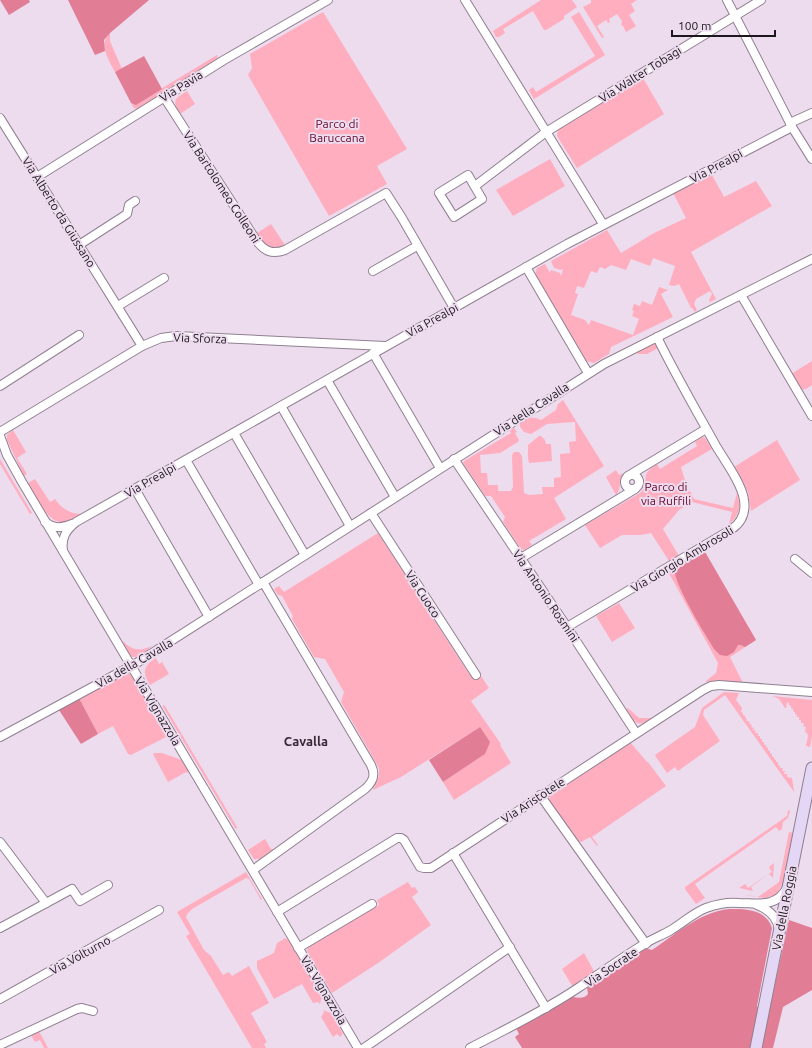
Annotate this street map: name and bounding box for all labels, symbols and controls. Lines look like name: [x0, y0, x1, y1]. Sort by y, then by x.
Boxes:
scale bar: [672, 12, 775, 38]
text: 100 m: [678, 19, 711, 32]
street label: Via Walter Tobagi: [596, 43, 684, 105]
street label: Via Pavia: [157, 68, 205, 104]
park label: Parco di Baruccana: [309, 117, 365, 144]
street label: Via Bartolomeo Colleoni: [181, 129, 263, 245]
street label: Via Prealpi: [688, 147, 744, 185]
street label: Via Alberto da Giussano: [20, 154, 98, 270]
street label: Via Prealpi: [404, 300, 460, 340]
street label: Via Sforza: [173, 331, 227, 345]
street label: Via della Cavalla: [491, 380, 571, 438]
street label: Via Prealpi: [122, 460, 178, 500]
park label: Parco di via Ruffili: [641, 480, 691, 507]
street label: Via Giorgio Ambrosoli: [629, 523, 736, 595]
street label: Via Antonio Rosmini: [510, 547, 582, 645]
street label: Via Cuoco: [403, 568, 443, 620]
street label: Via della Cavalla: [93, 636, 175, 690]
street label: Via Vignazzola: [132, 674, 184, 748]
district label: Cavalla: [284, 734, 328, 748]
street label: Via Aristotele: [499, 775, 567, 825]
street label: Via della Roggia: [769, 865, 799, 951]
street label: Via Volturno: [47, 933, 113, 977]
street label: Via Socrate: [582, 945, 640, 989]
street label: Via Vignazzola: [298, 953, 350, 1027]

